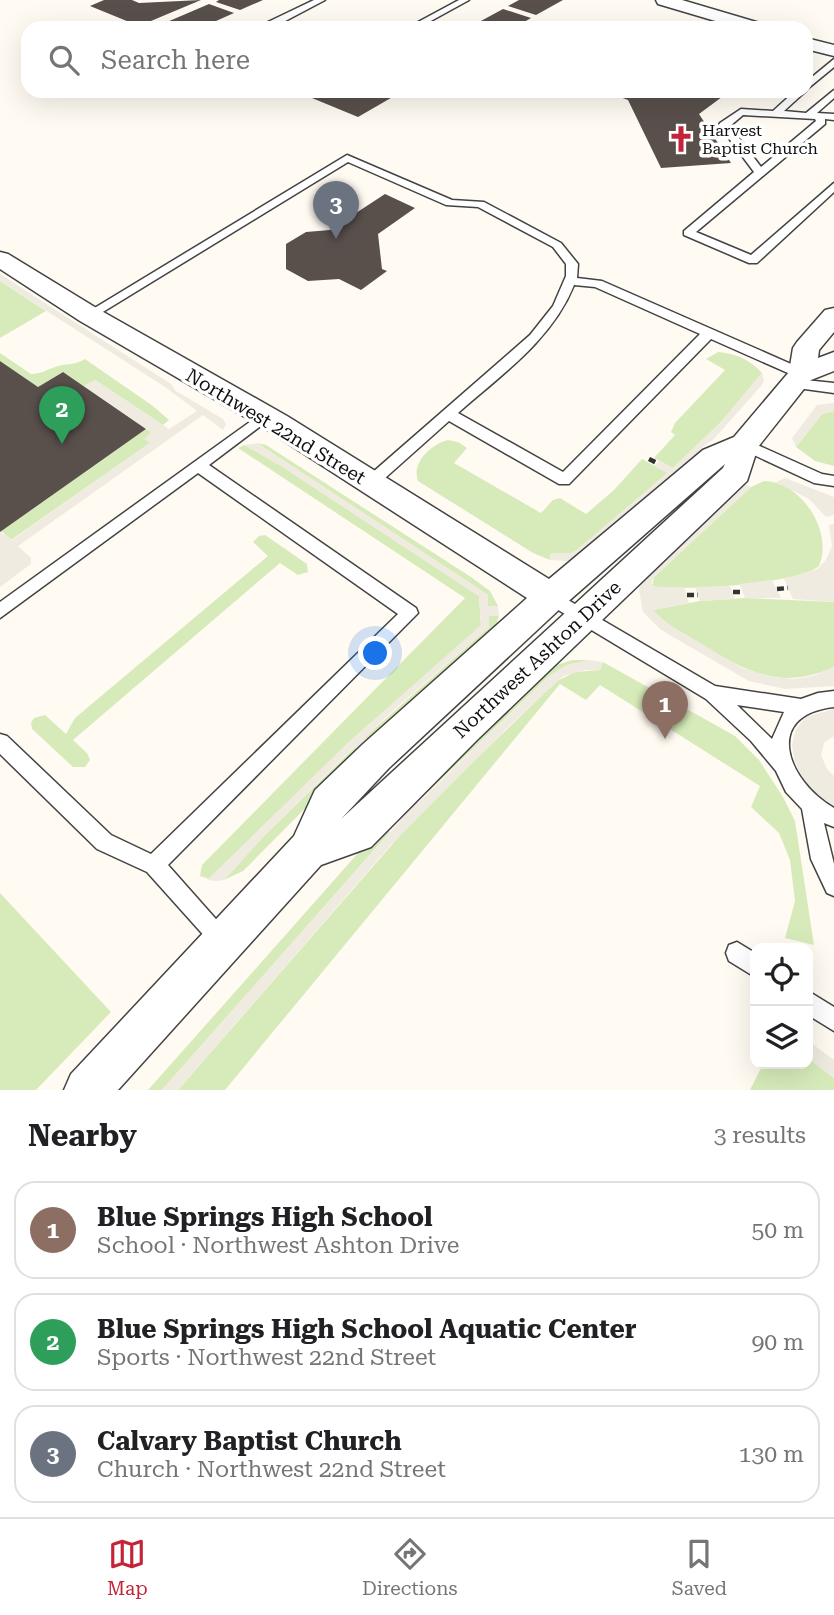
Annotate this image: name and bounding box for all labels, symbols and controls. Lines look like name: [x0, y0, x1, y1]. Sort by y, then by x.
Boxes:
search box: [21, 21, 813, 98]
icon: search: [45, 41, 83, 79]
text: Search here: [101, 45, 250, 75]
place label: Harvest Baptist Church: [702, 121, 818, 158]
church icon: Harvest Baptist Church: [666, 124, 696, 154]
pin: 3: [313, 181, 359, 239]
street label: Northwest 22nd Street: [182, 364, 370, 489]
pin: 2: [39, 386, 85, 444]
street label: Northwest Ashton Drive: [449, 576, 626, 743]
your location: [358, 636, 392, 670]
pin: 1: [642, 681, 688, 739]
map controls: [750, 943, 813, 1069]
button: locate: [750, 943, 813, 1006]
button: layers: [750, 1006, 813, 1069]
text: Nearby: [28, 1118, 137, 1153]
text: 3 results: [714, 1122, 806, 1149]
text: Blue Springs High School: [97, 1202, 433, 1232]
text: 1: [47, 1217, 59, 1244]
text: 50 m: [751, 1217, 804, 1244]
text: School · Northwest Ashton Drive: [97, 1232, 459, 1259]
text: Blue Springs High School Aquatic Center: [97, 1314, 637, 1344]
text: 2: [47, 1329, 59, 1356]
text: 90 m: [751, 1329, 804, 1356]
text: Sports · Northwest 22nd Street: [97, 1344, 436, 1371]
text: Calvary Baptist Church: [97, 1426, 402, 1456]
text: 3: [47, 1441, 59, 1468]
text: 130 m: [739, 1441, 804, 1468]
text: Church · Northwest 22nd Street: [97, 1456, 446, 1483]
tab: Map: [107, 1535, 148, 1600]
tab: Directions: [362, 1535, 458, 1600]
tab: Saved: [672, 1535, 727, 1600]

